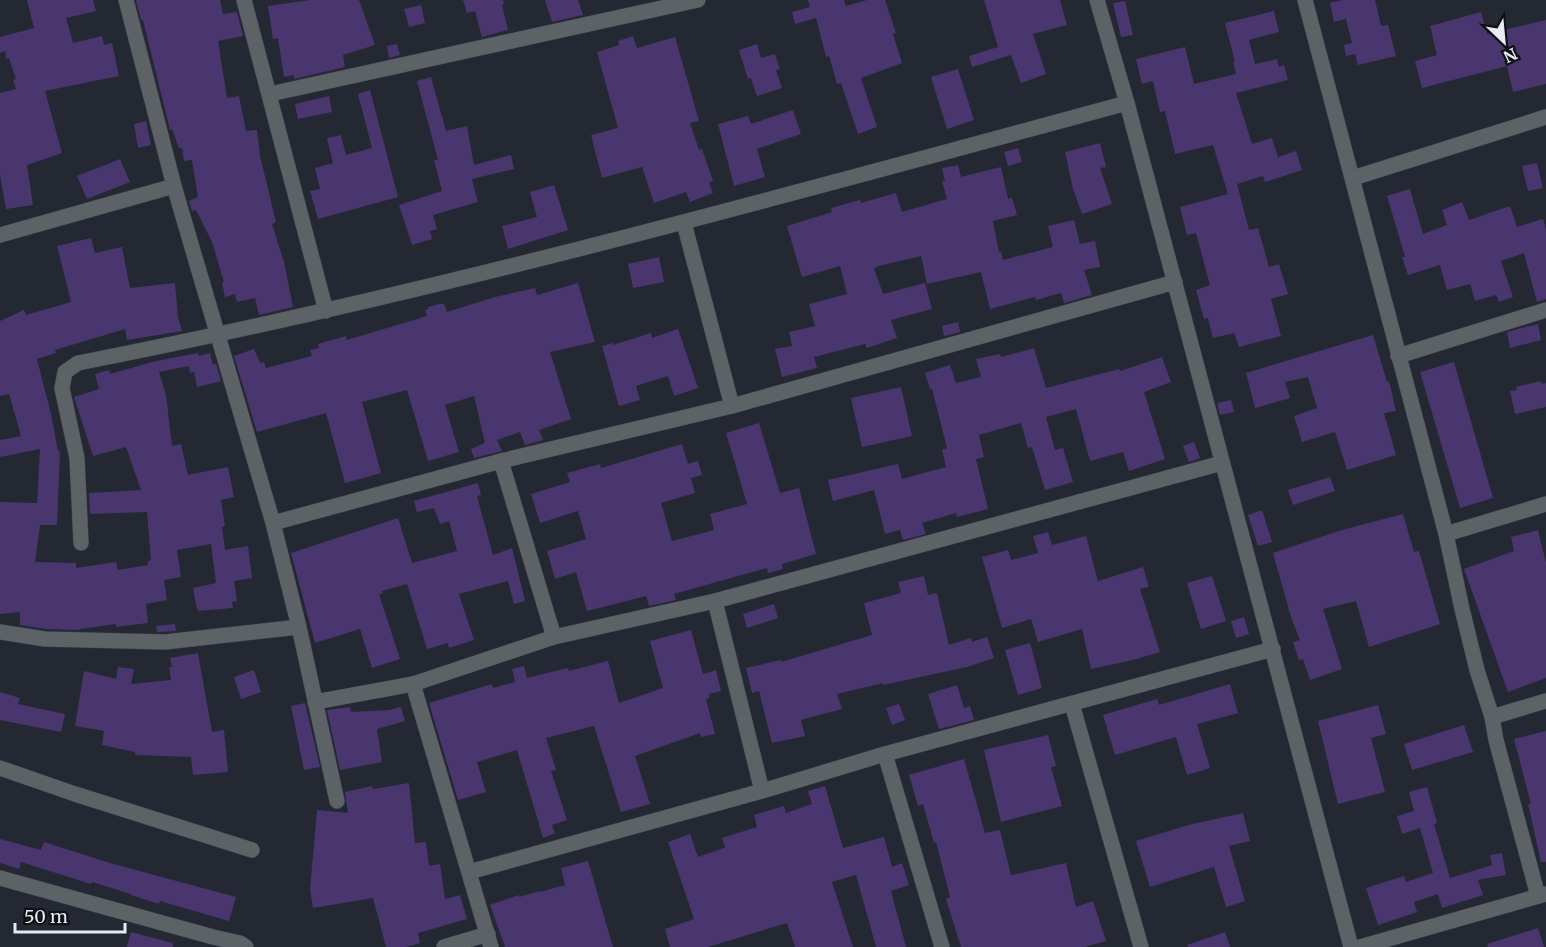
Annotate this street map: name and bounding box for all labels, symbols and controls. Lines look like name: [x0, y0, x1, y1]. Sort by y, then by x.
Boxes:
north arrow: [1474, 12, 1534, 72]
text: N: [1500, 44, 1521, 67]
scale bar: [15, 896, 124, 934]
text: 50 m: [24, 905, 68, 928]

